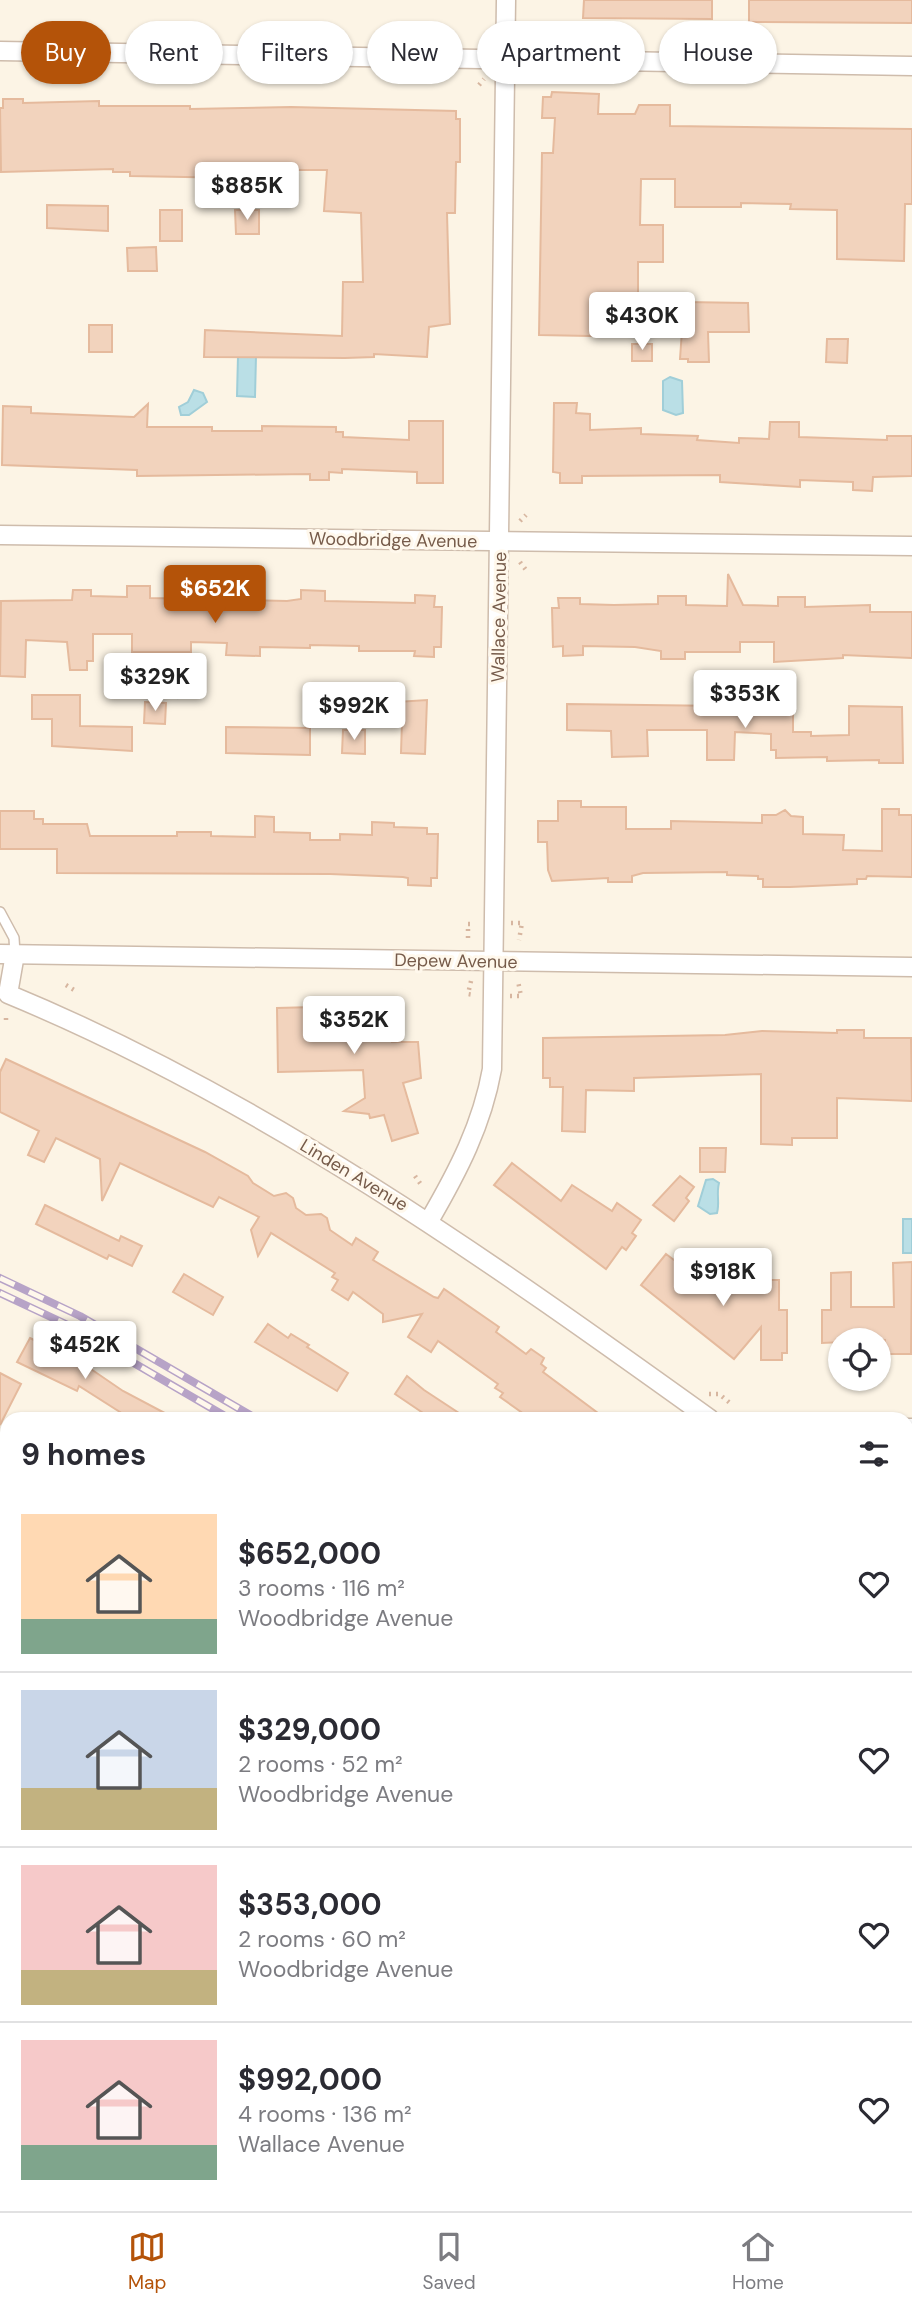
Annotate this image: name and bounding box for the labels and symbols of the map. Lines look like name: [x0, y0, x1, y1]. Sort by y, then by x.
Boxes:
pin: $885K: [198, 162, 296, 222]
pin: $430K: [593, 292, 691, 352]
street label: Woodbridge Avenue: [309, 527, 477, 553]
street label: Wallace Avenue: [486, 551, 512, 683]
pin: $652K: [166, 566, 264, 625]
pin: $329K: [106, 654, 204, 713]
pin: $353K: [696, 670, 794, 730]
pin: $992K: [305, 682, 403, 742]
street label: Depew Avenue: [394, 948, 518, 974]
pin: $352K: [305, 996, 403, 1056]
street label: Linden Avenue: [296, 1133, 412, 1217]
pin: $918K: [674, 1248, 772, 1308]
pin: $452K: [36, 1322, 134, 1381]

